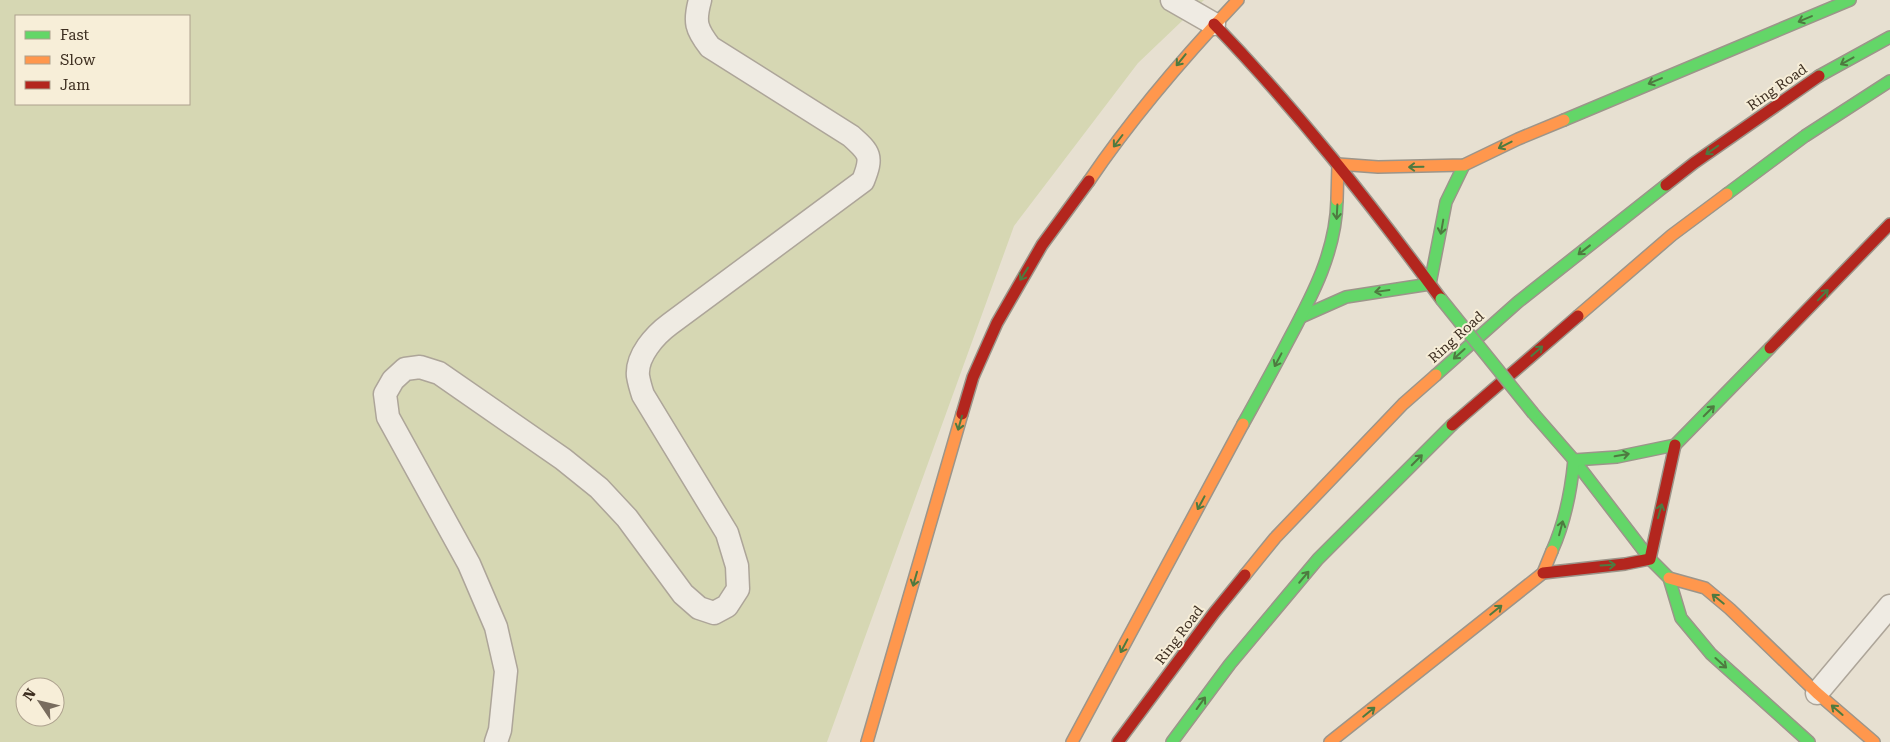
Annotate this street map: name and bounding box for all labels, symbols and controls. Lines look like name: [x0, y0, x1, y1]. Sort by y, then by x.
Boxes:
one-way arrow: [1798, 14, 1813, 24]
legend: [15, 15, 190, 105]
text: Fast: [60, 26, 90, 44]
text: Slow: [60, 51, 96, 69]
one-way arrow: [1176, 53, 1187, 66]
one-way arrow: [1841, 56, 1855, 66]
street label: Ring Road: [1744, 61, 1810, 113]
text: Jam: [60, 76, 90, 94]
one-way arrow: [1648, 77, 1663, 87]
one-way arrow: [1112, 135, 1123, 148]
one-way arrow: [1498, 141, 1513, 150]
one-way arrow: [1705, 145, 1719, 155]
one-way arrow: [1408, 162, 1424, 172]
one-way arrow: [1332, 204, 1341, 220]
one-way arrow: [1436, 218, 1446, 234]
one-way arrow: [1578, 244, 1591, 255]
one-way arrow: [1019, 267, 1029, 281]
one-way arrow: [1374, 286, 1390, 296]
one-way arrow: [1817, 288, 1829, 301]
street label: Ring Road: [1425, 308, 1487, 366]
one-way arrow: [1530, 345, 1543, 356]
one-way arrow: [1453, 348, 1466, 360]
one-way arrow: [1273, 352, 1283, 367]
one-way arrow: [1703, 404, 1715, 417]
one-way arrow: [955, 414, 964, 430]
one-way arrow: [1614, 450, 1630, 460]
one-way arrow: [1411, 454, 1423, 467]
one-way arrow: [1196, 495, 1206, 510]
one-way arrow: [1656, 504, 1666, 520]
one-way arrow: [1557, 521, 1567, 537]
one-way arrow: [1600, 561, 1616, 570]
one-way arrow: [909, 570, 919, 586]
one-way arrow: [1298, 570, 1309, 583]
one-way arrow: [1712, 594, 1725, 605]
street label: Ring Road: [1152, 603, 1206, 667]
one-way arrow: [1489, 605, 1502, 616]
one-way arrow: [1118, 638, 1128, 652]
one-way arrow: [1714, 657, 1727, 668]
north arrow: [15, 677, 65, 727]
text: N: [20, 685, 39, 704]
one-way arrow: [1196, 696, 1206, 710]
one-way arrow: [1831, 705, 1844, 716]
one-way arrow: [1362, 706, 1375, 717]

